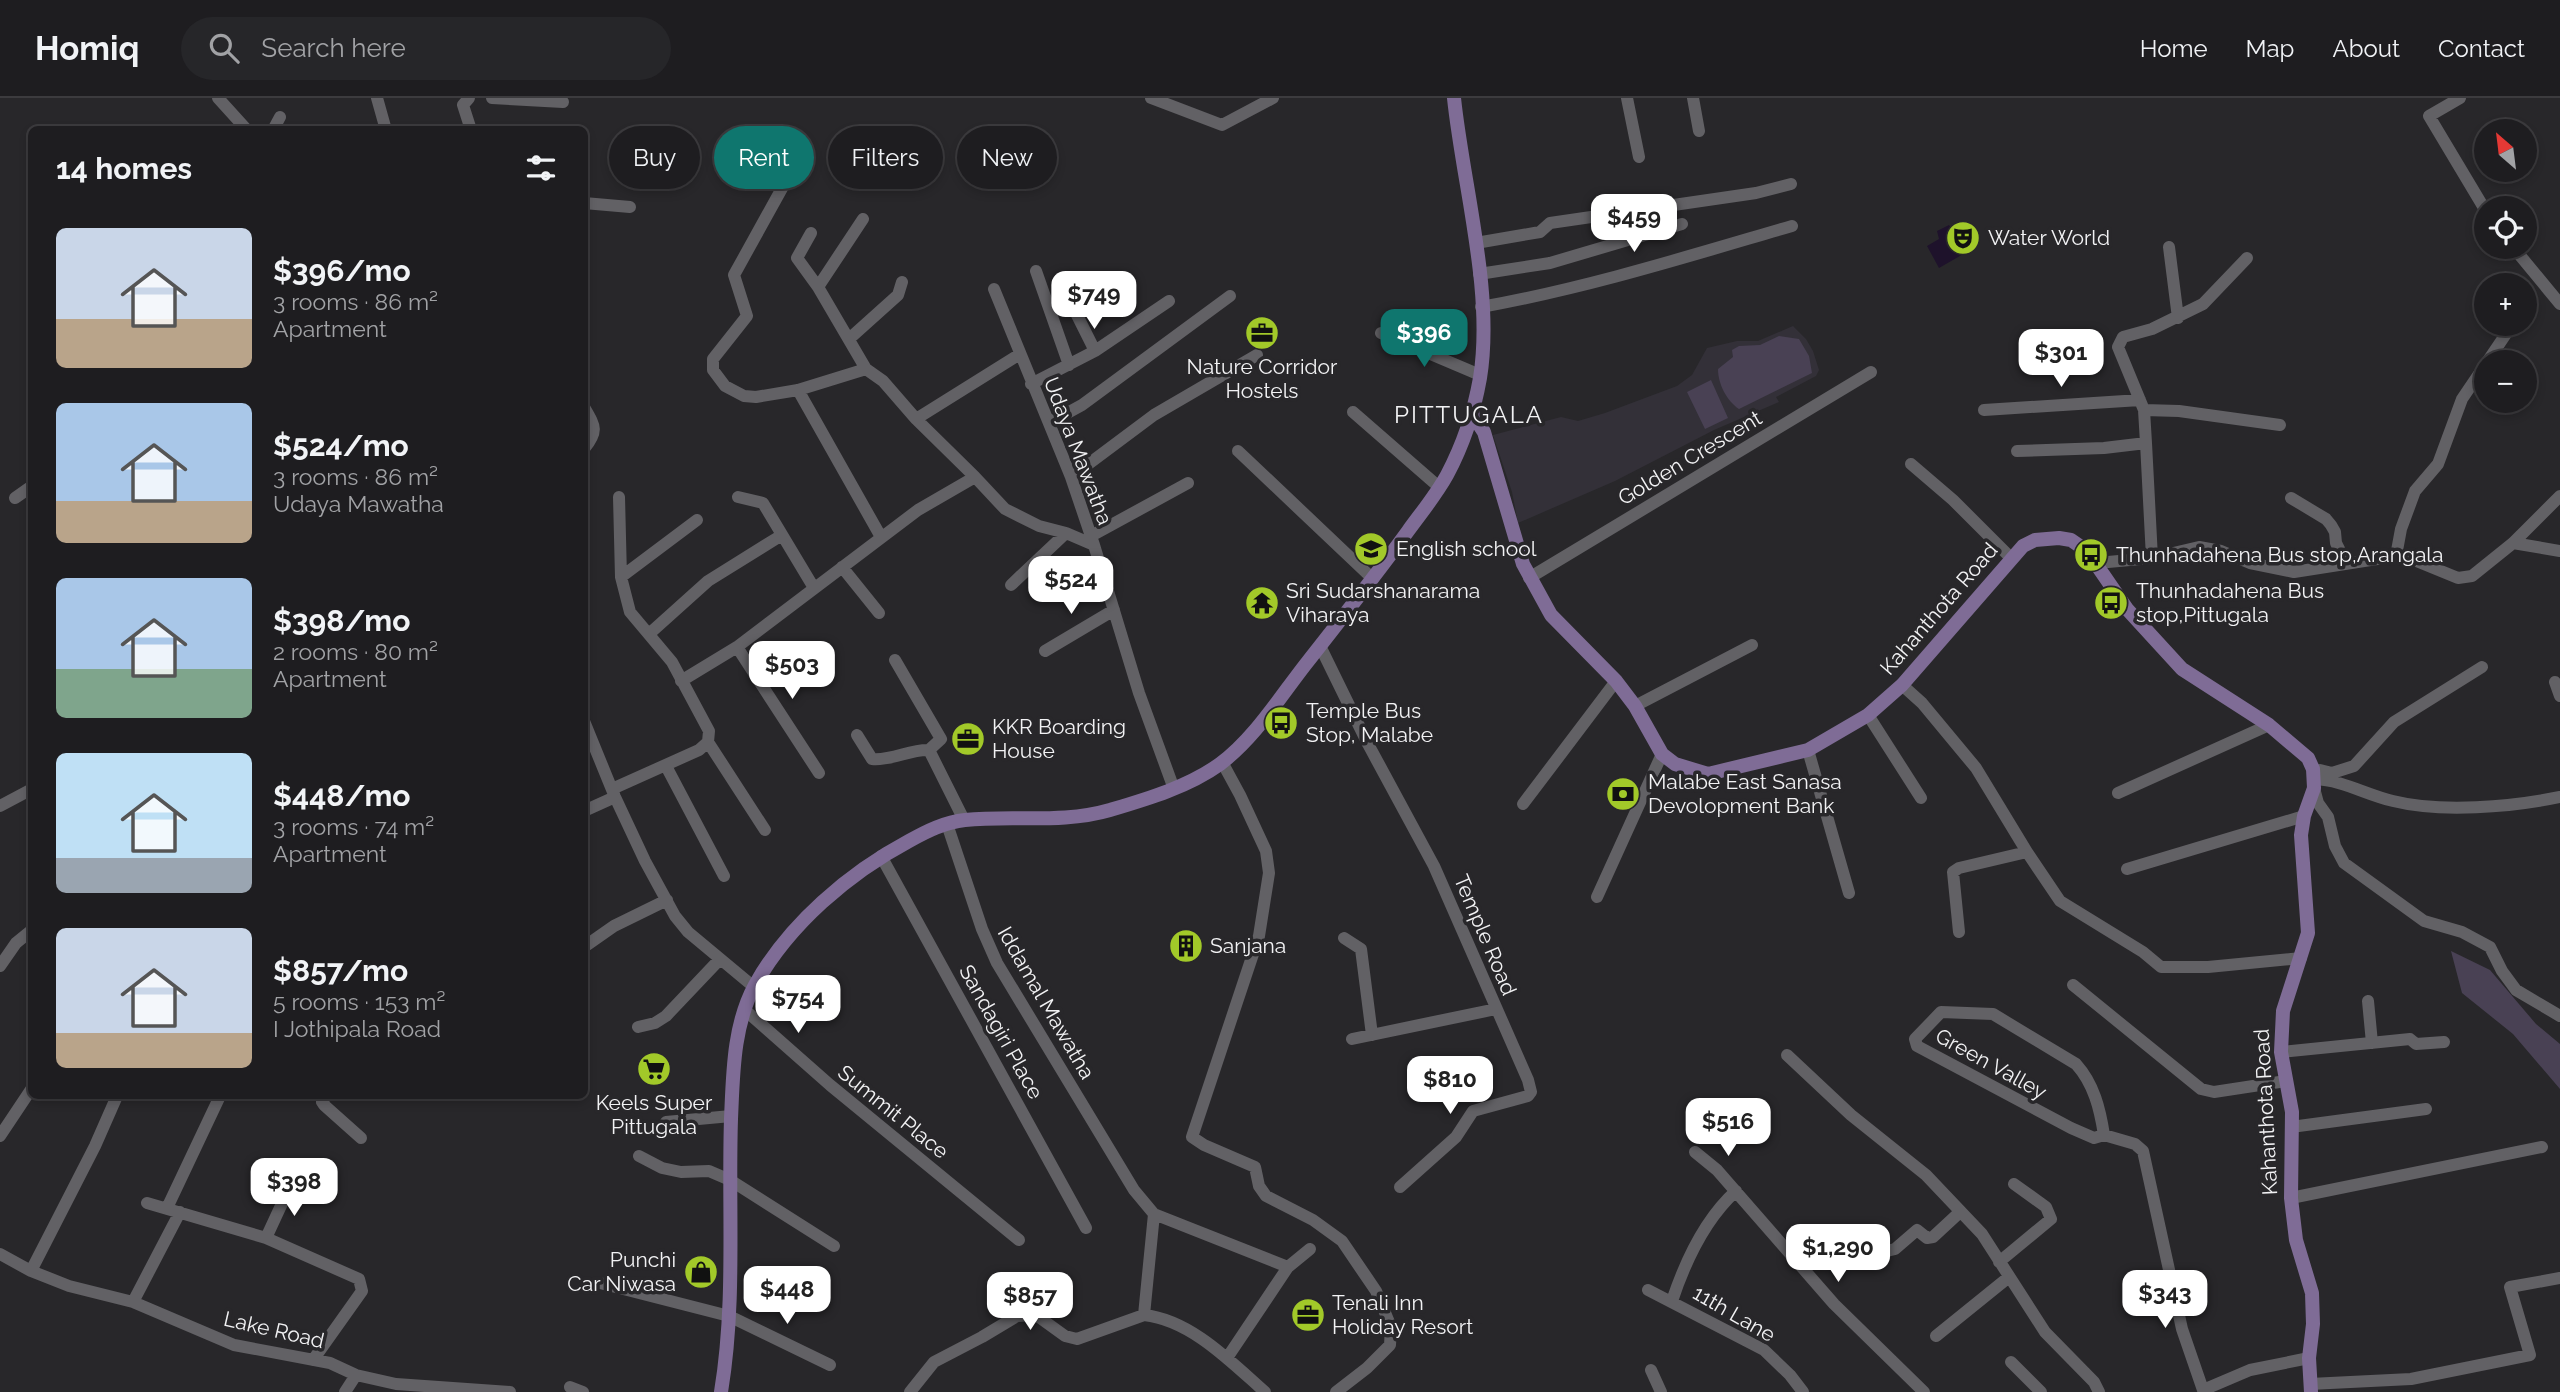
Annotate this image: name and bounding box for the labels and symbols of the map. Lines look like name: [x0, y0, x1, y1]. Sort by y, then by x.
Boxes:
north arrow: [2474, 119, 2538, 182]
pin: $459: [1593, 194, 1675, 254]
theatre icon: Water World: [1944, 219, 1982, 257]
place label: Water World: [1988, 225, 2110, 250]
pin: $749: [1053, 272, 1135, 331]
pin: $396: [1383, 310, 1465, 369]
office icon: Nature Corridor Hostels: [1243, 314, 1281, 352]
pin: $301: [2020, 330, 2102, 389]
place label: Nature Corridor Hostels: [1187, 354, 1338, 403]
street label: Udaya Mawatha: [1039, 374, 1118, 528]
district label: PITTUGALA: [1394, 400, 1544, 429]
street label: Golden Crescent: [1613, 405, 1766, 510]
school or university icon: English school: [1352, 530, 1390, 568]
place label: English school: [1396, 536, 1537, 561]
bus stop icon: Thunhadahena Bus stop,Arangala: [2072, 536, 2110, 574]
street label: Kahanthota Road: [1875, 538, 2003, 680]
place label: Thunhadahena Bus stop,Arangala: [2116, 542, 2444, 567]
pin: $524: [1030, 556, 1112, 616]
place label: Sri Sudarshanarama Viharaya: [1286, 578, 1480, 627]
place label: Thunhadahena Bus stop,Pittugala: [2136, 578, 2324, 627]
temple icon: Sri Sudarshanarama Viharaya: [1243, 584, 1281, 622]
bus stop icon: Thunhadahena Bus stop,Pittugala: [2092, 584, 2130, 622]
pin: $503: [751, 642, 833, 701]
place label: Temple Bus Stop, Malabe: [1306, 698, 1433, 747]
bus stop icon: Temple Bus Stop, Malabe: [1262, 704, 1300, 742]
place label: KKR Boarding House: [992, 714, 1126, 763]
office icon: KKR Boarding House: [949, 720, 987, 758]
place label: Malabe East Sanasa Devolopment Bank: [1648, 769, 1842, 818]
bank icon: Malabe East Sanasa Devolopment Bank: [1604, 775, 1642, 813]
street label: Temple Road: [1449, 871, 1522, 999]
street label: Iddamal Mawatha: [993, 922, 1100, 1084]
building icon: Sanjana: [1167, 927, 1205, 965]
place label: Sanjana: [1210, 933, 1286, 958]
street label: Sandagiri Place: [954, 960, 1049, 1103]
pin: $754: [757, 976, 839, 1035]
street label: Green Valley: [1931, 1023, 2051, 1104]
street label: Kahanthota Road: [2249, 1028, 2282, 1196]
supermarket icon: Keels Super Pittugala: [635, 1050, 673, 1088]
pin: $810: [1409, 1056, 1491, 1116]
street label: Summit Place: [833, 1059, 954, 1164]
place label: Keels Super Pittugala: [596, 1090, 713, 1139]
pin: $516: [1687, 1098, 1769, 1158]
pin: $398: [253, 1158, 335, 1218]
pin: $1,290: [1781, 1224, 1895, 1284]
place label: Punchi Car Niwasa: [567, 1247, 676, 1296]
shop icon: Punchi Car Niwasa: [682, 1253, 720, 1291]
pin: $448: [746, 1266, 828, 1326]
pin: $343: [2124, 1270, 2206, 1330]
pin: $857: [989, 1272, 1071, 1332]
street label: 11th Lane: [1689, 1280, 1780, 1347]
place label: Tenali Inn Holiday Resort: [1332, 1290, 1473, 1339]
office icon: Tenali Inn Holiday Resort: [1289, 1296, 1327, 1334]
street label: Lake Road: [221, 1306, 327, 1353]

